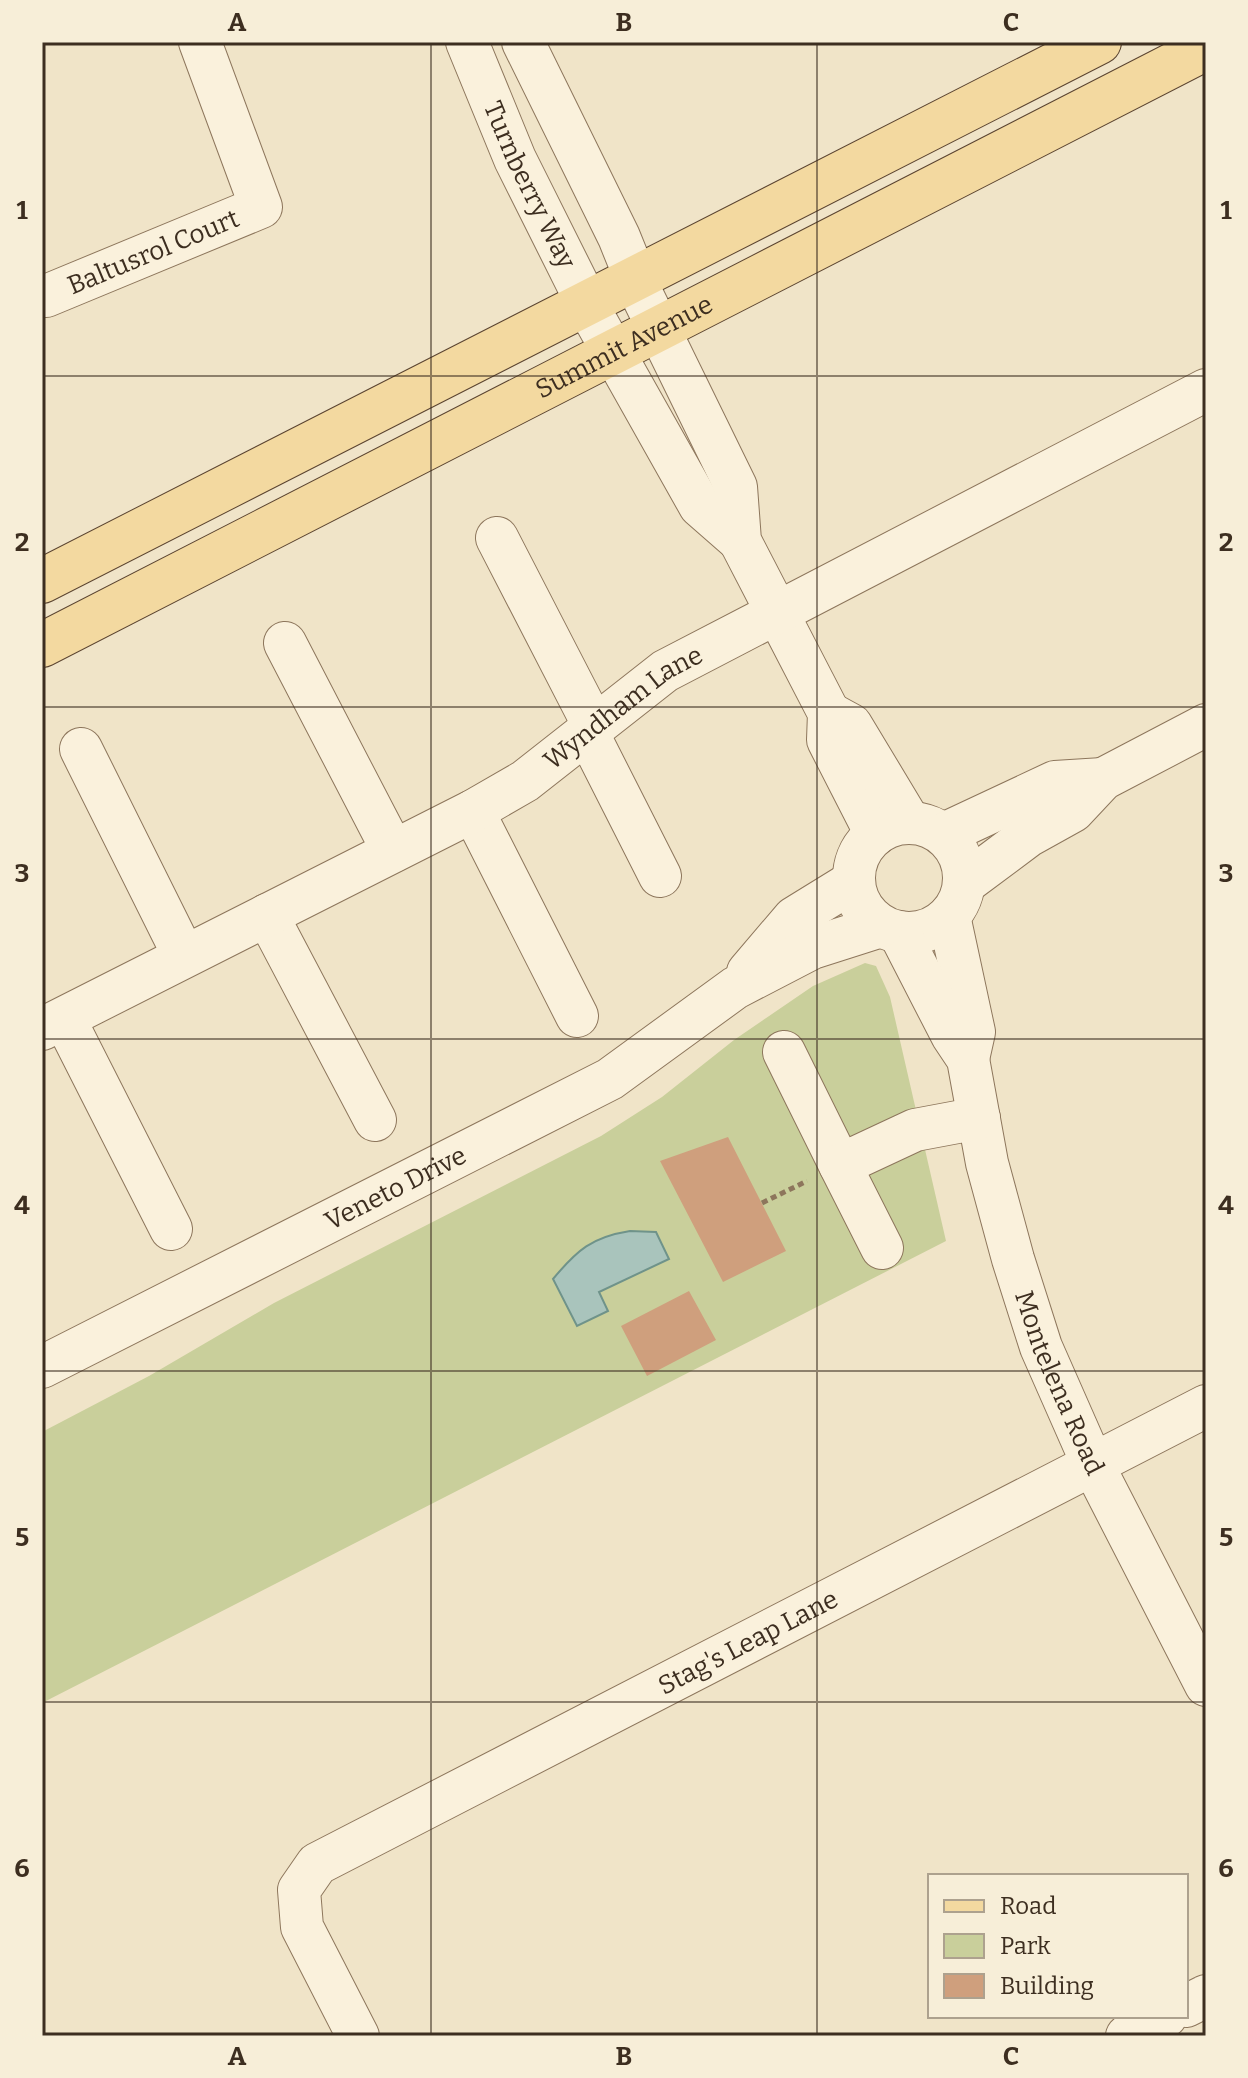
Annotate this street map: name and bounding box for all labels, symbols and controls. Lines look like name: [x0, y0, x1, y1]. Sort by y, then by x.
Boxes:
text: A: [228, 7, 247, 38]
text: B: [616, 7, 632, 38]
text: C: [1003, 7, 1019, 38]
street label: Turnberry Way: [477, 97, 583, 274]
text: 1: [16, 195, 28, 226]
text: 1: [1220, 195, 1232, 226]
street label: Baltusrol Court: [63, 202, 244, 301]
street label: Summit Avenue: [530, 288, 718, 405]
text: 2: [15, 527, 29, 558]
text: 2: [1219, 527, 1233, 558]
street label: Wyndham Lane: [537, 639, 708, 776]
text: 3: [15, 858, 29, 889]
text: 3: [1219, 858, 1233, 889]
street label: Veneto Drive: [319, 1139, 471, 1237]
text: 4: [14, 1190, 30, 1221]
text: 4: [1218, 1190, 1234, 1221]
street label: Montelena Road: [1009, 1287, 1111, 1480]
text: 5: [15, 1522, 29, 1553]
text: 5: [1219, 1522, 1233, 1553]
street label: Stag's Leap Lane: [653, 1583, 843, 1701]
text: 6: [14, 1853, 30, 1884]
text: 6: [1218, 1853, 1234, 1884]
legend: [928, 1874, 1188, 2018]
text: Road: [1000, 1892, 1056, 1920]
text: Park: [1000, 1932, 1051, 1960]
text: Building: [1000, 1972, 1094, 2000]
text: A: [228, 2041, 247, 2072]
text: B: [616, 2041, 632, 2072]
text: C: [1003, 2041, 1019, 2072]

